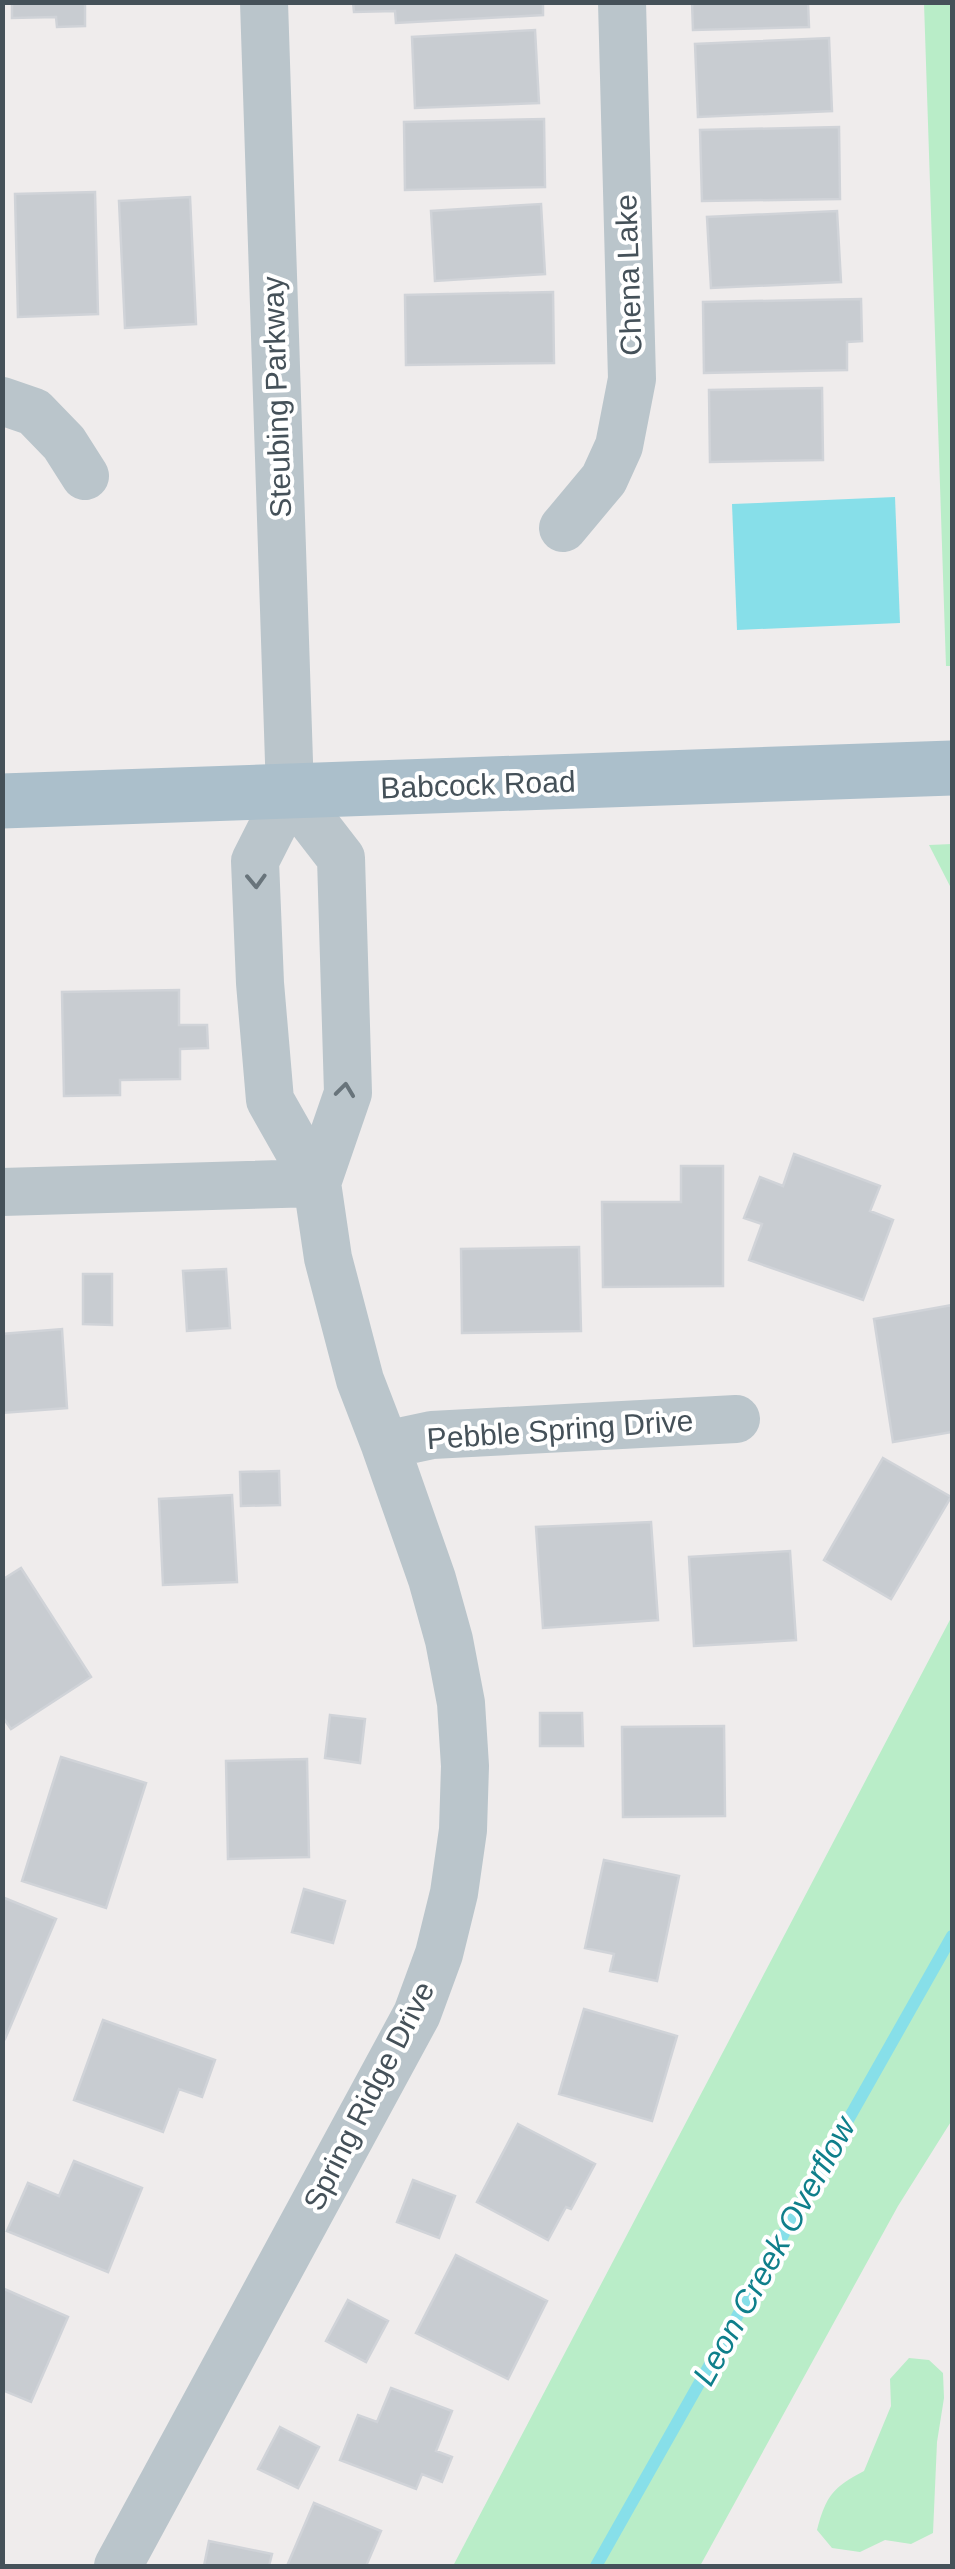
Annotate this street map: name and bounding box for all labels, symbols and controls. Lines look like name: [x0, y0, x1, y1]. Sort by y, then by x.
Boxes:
street label: Chena Lake: [609, 194, 648, 356]
street label: Steubing Parkway: [256, 276, 297, 518]
street label: Babcock Road: [380, 765, 576, 804]
one-way arrow: [245, 874, 266, 890]
one-way arrow: [334, 1082, 355, 1098]
street label: Pebble Spring Drive: [426, 1404, 694, 1455]
street label: Spring Ridge Drive: [297, 1976, 440, 2215]
water label: Leon Creek Overflow: [685, 2109, 864, 2391]

